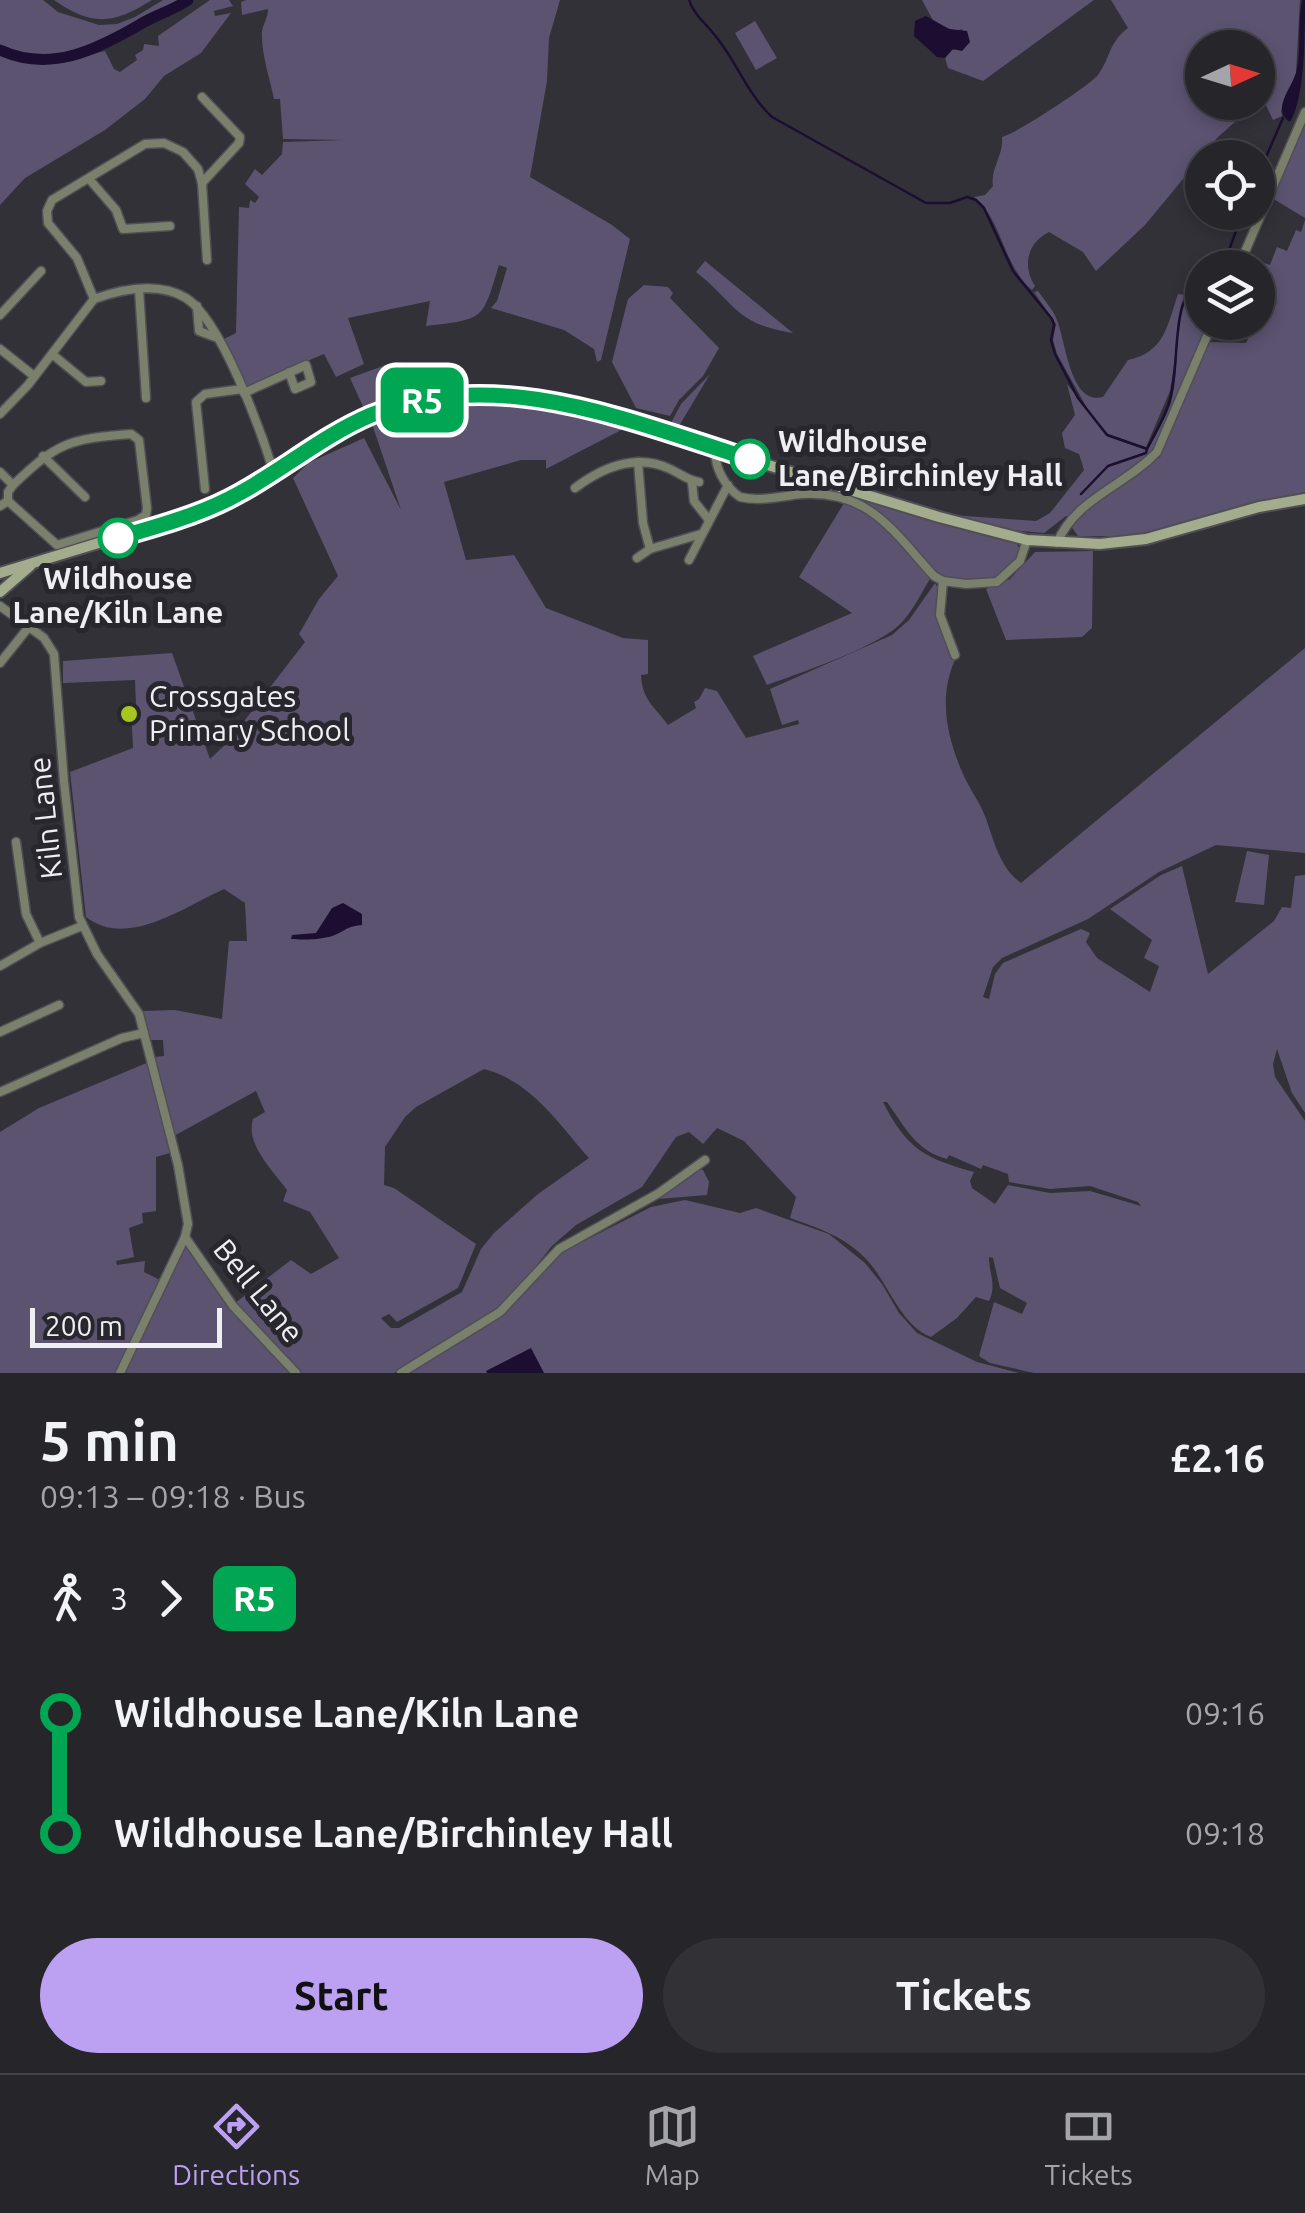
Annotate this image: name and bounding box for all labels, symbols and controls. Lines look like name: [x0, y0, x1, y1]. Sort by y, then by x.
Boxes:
north arrow: [1185, 30, 1275, 120]
map controls: [1185, 30, 1275, 340]
button: locate: [1185, 140, 1275, 230]
button: layers: [1185, 250, 1275, 340]
line badge: R5: [377, 368, 467, 432]
text: R5: [401, 380, 443, 420]
place label: Wildhouse Lane/Birchinley Hall: [778, 424, 1063, 492]
marker: Wildhouse Lane/Birchinley Hall: [731, 440, 769, 478]
marker: Wildhouse Lane/Kiln Lane: [99, 519, 137, 557]
place label: Wildhouse Lane/Kiln Lane: [13, 561, 223, 629]
place label: Crossgates Primary School: [149, 679, 350, 747]
marker: Crossgates Primary School: [118, 703, 140, 725]
street label: Kiln Lane: [22, 755, 68, 881]
street label: Bell Lane: [207, 1232, 311, 1349]
scale bar: [30, 1303, 222, 1348]
text: 200 m: [45, 1310, 123, 1341]
text: 5 min: [40, 1410, 179, 1471]
text: £2.16: [1170, 1437, 1265, 1479]
text: 09:13 – 09:18 · Bus: [40, 1478, 306, 1514]
icon: walk: [40, 1571, 95, 1626]
icon: forward: [143, 1571, 198, 1626]
text: R5: [233, 1578, 276, 1618]
text: 3: [110, 1580, 128, 1616]
text: Wildhouse Lane/Kiln Lane: [114, 1692, 579, 1734]
text: 09:16: [1185, 1695, 1265, 1731]
text: Wildhouse Lane/Birchinley Hall: [114, 1812, 673, 1854]
text: 09:18: [1185, 1815, 1265, 1851]
button: Start: [40, 1938, 643, 2053]
button: Tickets: [663, 1938, 1265, 2053]
tab: Directions: [172, 2099, 300, 2190]
tab: Map: [645, 2099, 700, 2190]
tab: Tickets: [1044, 2099, 1133, 2190]

